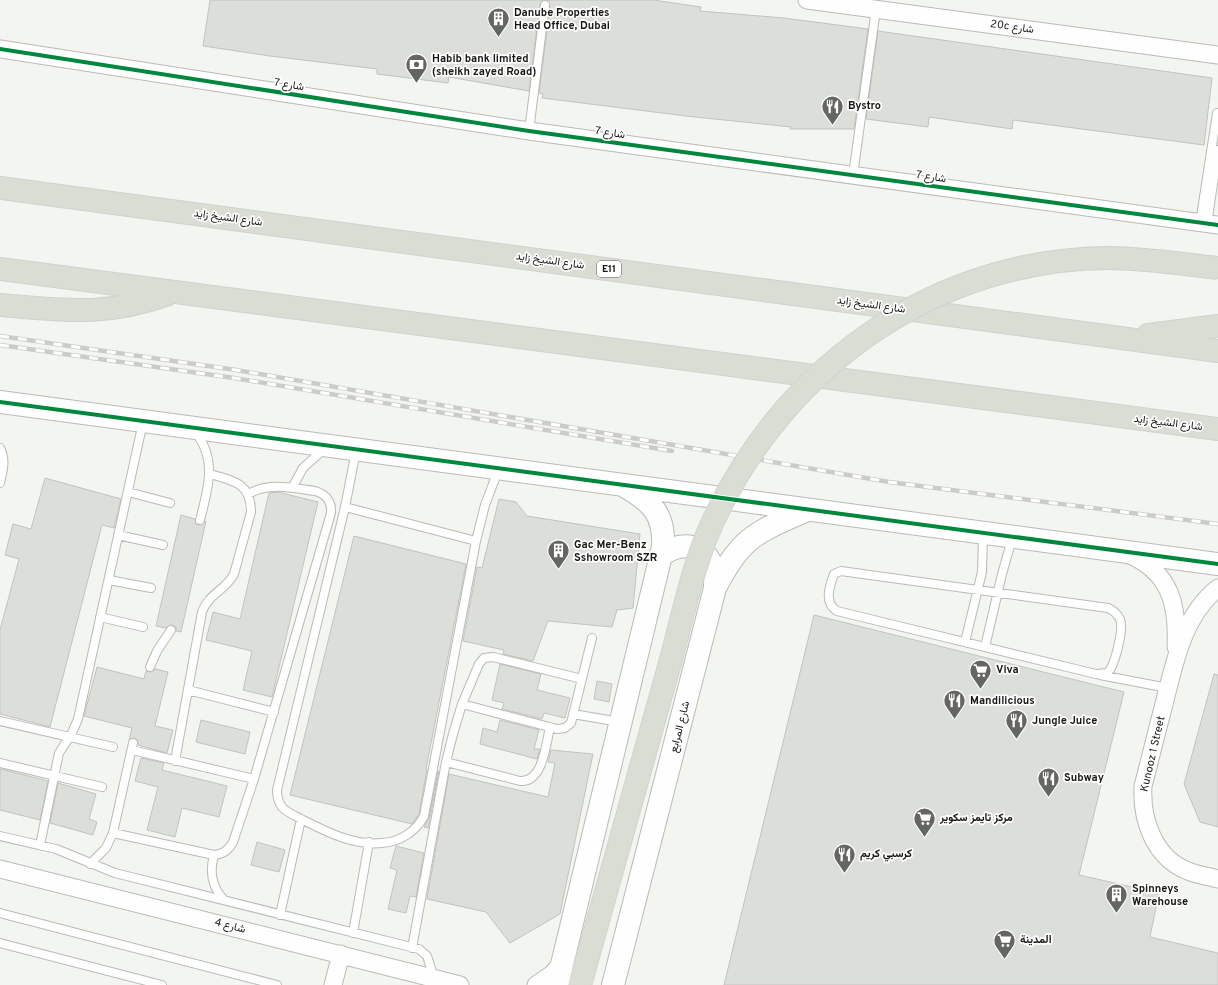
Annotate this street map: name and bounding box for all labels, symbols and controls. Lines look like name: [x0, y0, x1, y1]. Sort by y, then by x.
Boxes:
building icon: Danube Properties Head Office, Dubai: [486, 6, 512, 39]
place label: Danube Properties Head Office, Dubai: [514, 6, 610, 33]
street label: 20c شارع: [989, 17, 1035, 37]
bank icon: Habib bank limited (sheikh zayed Road): [404, 52, 430, 85]
place label: Habib bank limited (sheikh zayed Road): [432, 52, 536, 79]
street label: شارع 7: [273, 76, 305, 94]
restaurant icon: Bystro: [820, 93, 846, 126]
place label: Bystro: [848, 99, 881, 113]
street label: شارع 7: [594, 124, 626, 142]
street label: شارع 7: [915, 168, 947, 186]
street label: شارع الشيخ زايد: [193, 206, 264, 230]
street label: شارع الشيخ زايد: [515, 249, 586, 273]
road number: E11: [597, 261, 621, 277]
street label: شارع الشيخ زايد: [836, 293, 907, 317]
street label: شارع الشيخ زايد: [1133, 412, 1204, 434]
building icon: Gac Mer-Benz Sshowroom SZR: [546, 538, 572, 571]
place label: Gac Mer-Benz Sshowroom SZR: [574, 538, 657, 565]
supermarket icon: Viva: [967, 657, 993, 690]
place label: Viva: [996, 663, 1019, 677]
restaurant icon: Mandilicious: [941, 688, 967, 721]
place label: Mandilicious: [970, 694, 1035, 708]
street label: شارع المرابع: [667, 699, 693, 754]
restaurant icon: Jungle Juice: [1003, 708, 1029, 741]
place label: Jungle Juice: [1032, 714, 1097, 728]
street label: Kunooz 1 Street: [1137, 715, 1169, 793]
restaurant icon: Subway: [1035, 765, 1061, 798]
place label: Subway: [1064, 771, 1104, 785]
supermarket icon: مركز تايمز سكوير: [911, 805, 937, 838]
place label: مركز تايمز سكوير: [939, 811, 1013, 825]
restaurant icon: كرسبي كريم: [832, 841, 858, 874]
place label: كرسبي كريم: [860, 847, 912, 862]
building icon: Spinneys Warehouse: [1103, 882, 1129, 915]
place label: Spinneys Warehouse: [1132, 882, 1188, 909]
street label: شارع 4: [213, 915, 247, 937]
supermarket icon: المدينة: [991, 927, 1017, 960]
place label: المدينة: [1020, 933, 1052, 947]

